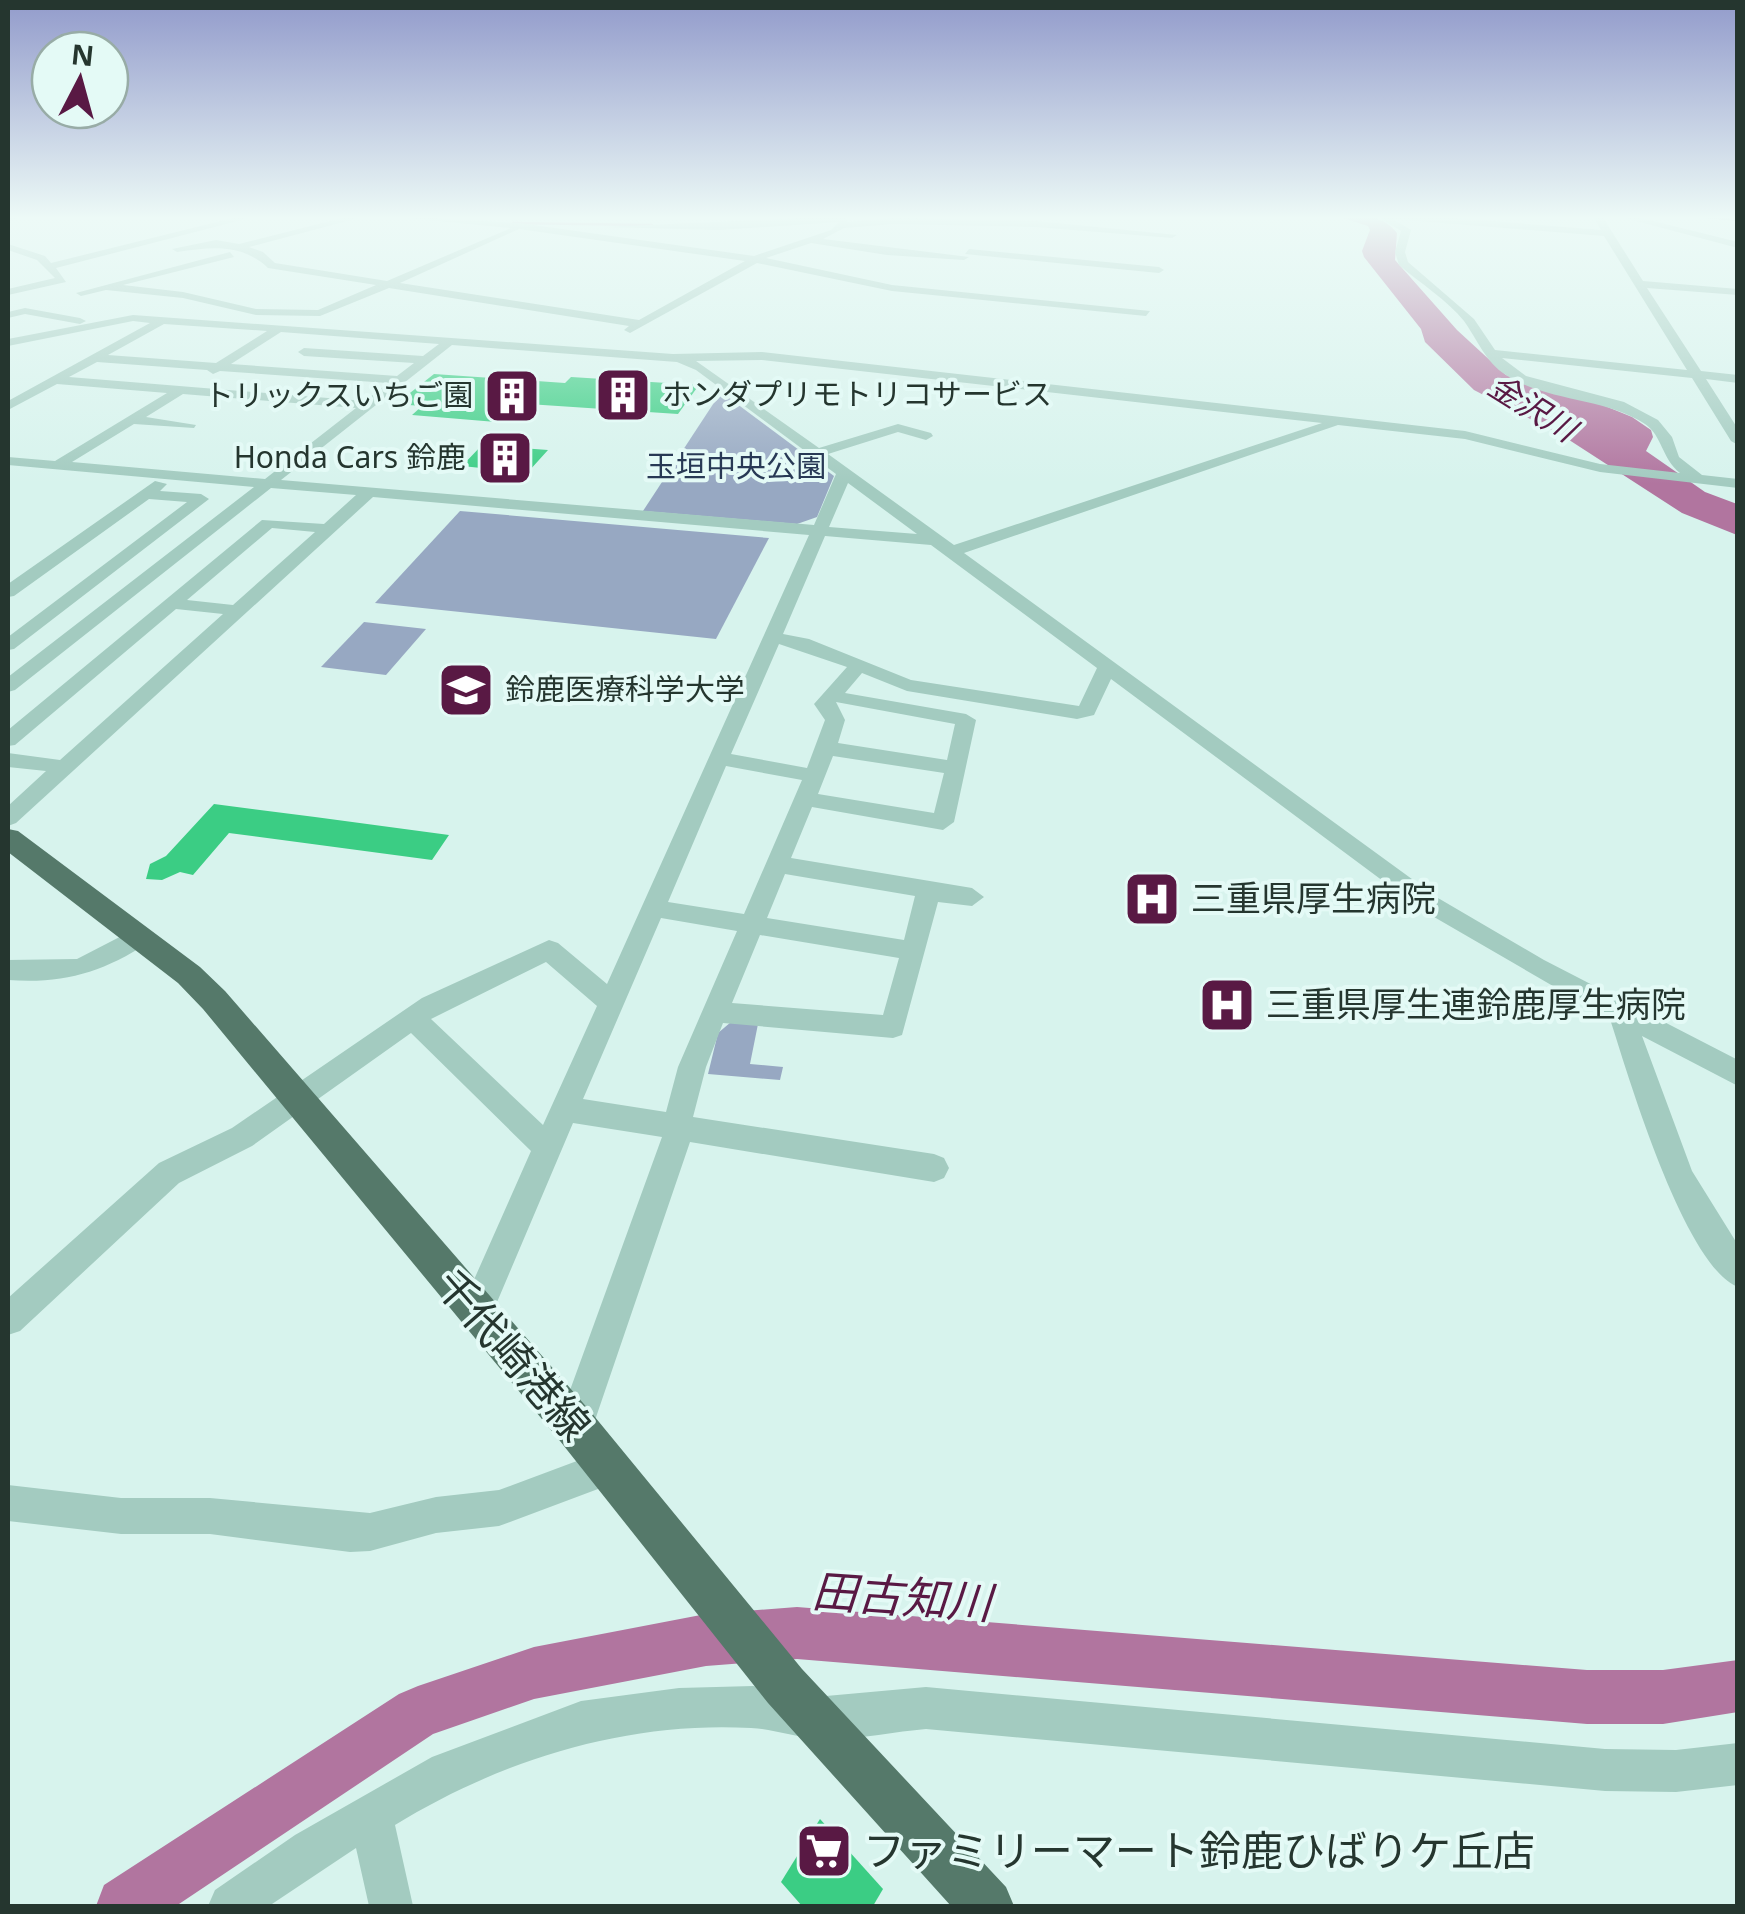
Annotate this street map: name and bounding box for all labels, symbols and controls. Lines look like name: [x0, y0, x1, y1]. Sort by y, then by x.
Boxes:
north arrow: [30, 30, 130, 130]
text: N: [69, 34, 96, 74]
water label: 金沢川: [1481, 363, 1587, 452]
building icon: ホンダプリモトリコサービス: [593, 365, 653, 425]
building icon: トリックスいちご園: [482, 366, 542, 426]
place label: ホンダプリモトリコサービス: [662, 373, 1052, 414]
place label: トリックスいちご園: [204, 374, 473, 415]
building icon: Honda Cars 鈴鹿: [475, 428, 535, 488]
place label: Honda Cars 鈴鹿: [234, 436, 466, 477]
park label: 玉垣中央公園: [646, 445, 826, 486]
school or university icon: 鈴鹿医療科学大学: [436, 660, 496, 720]
place label: 鈴鹿医療科学大学: [505, 668, 745, 709]
hospital icon: 三重県厚生病院: [1122, 869, 1182, 929]
place label: 三重県厚生病院: [1191, 874, 1436, 921]
hospital icon: 三重県厚生連鈴鹿厚生病院: [1197, 975, 1257, 1035]
place label: 三重県厚生連鈴鹿厚生病院: [1266, 980, 1686, 1027]
street label: 千代崎港線: [424, 1256, 605, 1452]
water label: 田古知川: [810, 1559, 998, 1632]
supermarket icon: ファミリーマート鈴鹿ひばりケ丘店: [794, 1821, 854, 1881]
place label: ファミリーマート鈴鹿ひばりケ丘店: [863, 1821, 1535, 1878]

